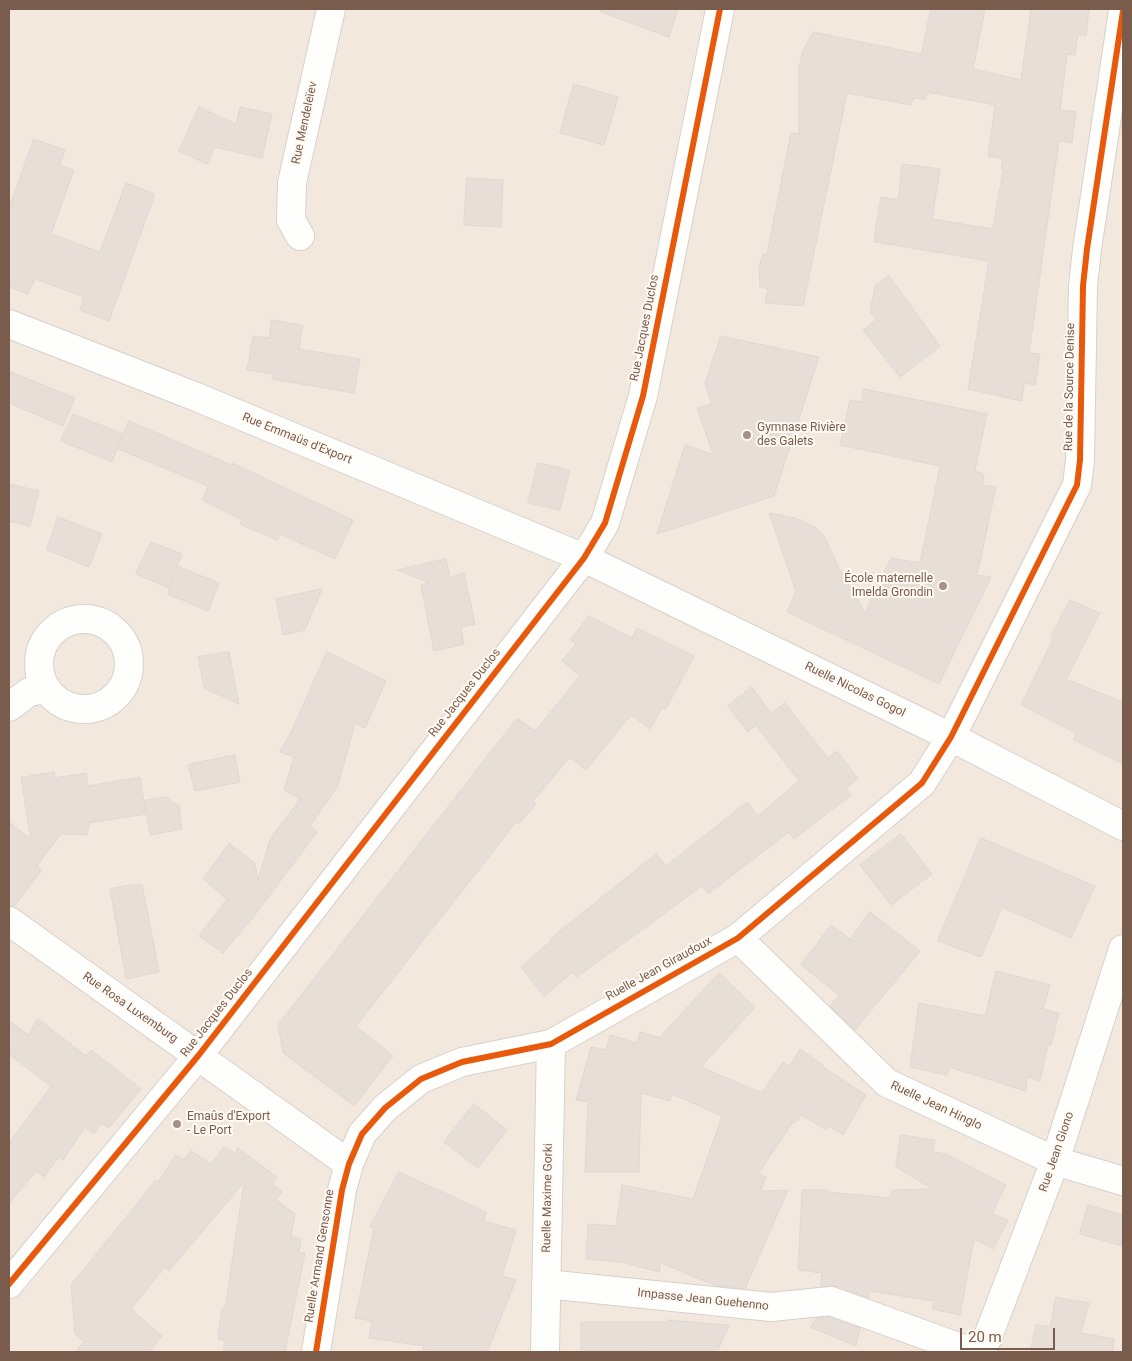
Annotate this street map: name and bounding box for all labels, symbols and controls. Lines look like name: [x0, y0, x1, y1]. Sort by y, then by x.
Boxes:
street label: Rue Mendeleïev: [289, 80, 321, 166]
street label: Rue Jacques Duclos: [628, 273, 662, 383]
street label: Rue de la Source Denise: [1062, 323, 1078, 451]
street label: Rue Emmaüs d'Export: [240, 410, 354, 468]
place label: Gymnase Rivière des Galets: [757, 421, 846, 449]
marker: Gymnase Rivière des Galets: [741, 429, 753, 441]
place label: École maternelle Imelda Grondin: [844, 572, 933, 600]
marker: École maternelle Imelda Grondin: [937, 580, 949, 592]
street label: Rue Jacques Duclos: [426, 646, 504, 740]
street label: Ruelle Nicolas Gogol: [802, 659, 908, 721]
street label: Ruelle Jean Giraudoux: [604, 934, 714, 1004]
street label: Rue Jacques Duclos: [178, 966, 256, 1060]
street label: Rue Rosa Luxemburg: [80, 970, 180, 1046]
street label: Ruelle Jean Hinglo: [888, 1078, 984, 1134]
place label: Emaûs d'Export - Le Port: [187, 1110, 270, 1138]
street label: Rue Jean Giono: [1037, 1110, 1077, 1194]
marker: Emaûs d'Export - Le Port: [171, 1118, 183, 1130]
street label: Ruelle Maxime Gorki: [540, 1143, 556, 1253]
street label: Ruelle Armand Gensonne: [302, 1188, 338, 1324]
street label: Impasse Jean Guehenno: [637, 1286, 769, 1314]
scale bar: [962, 1318, 1057, 1350]
text: 20 m: [968, 1328, 1002, 1346]

